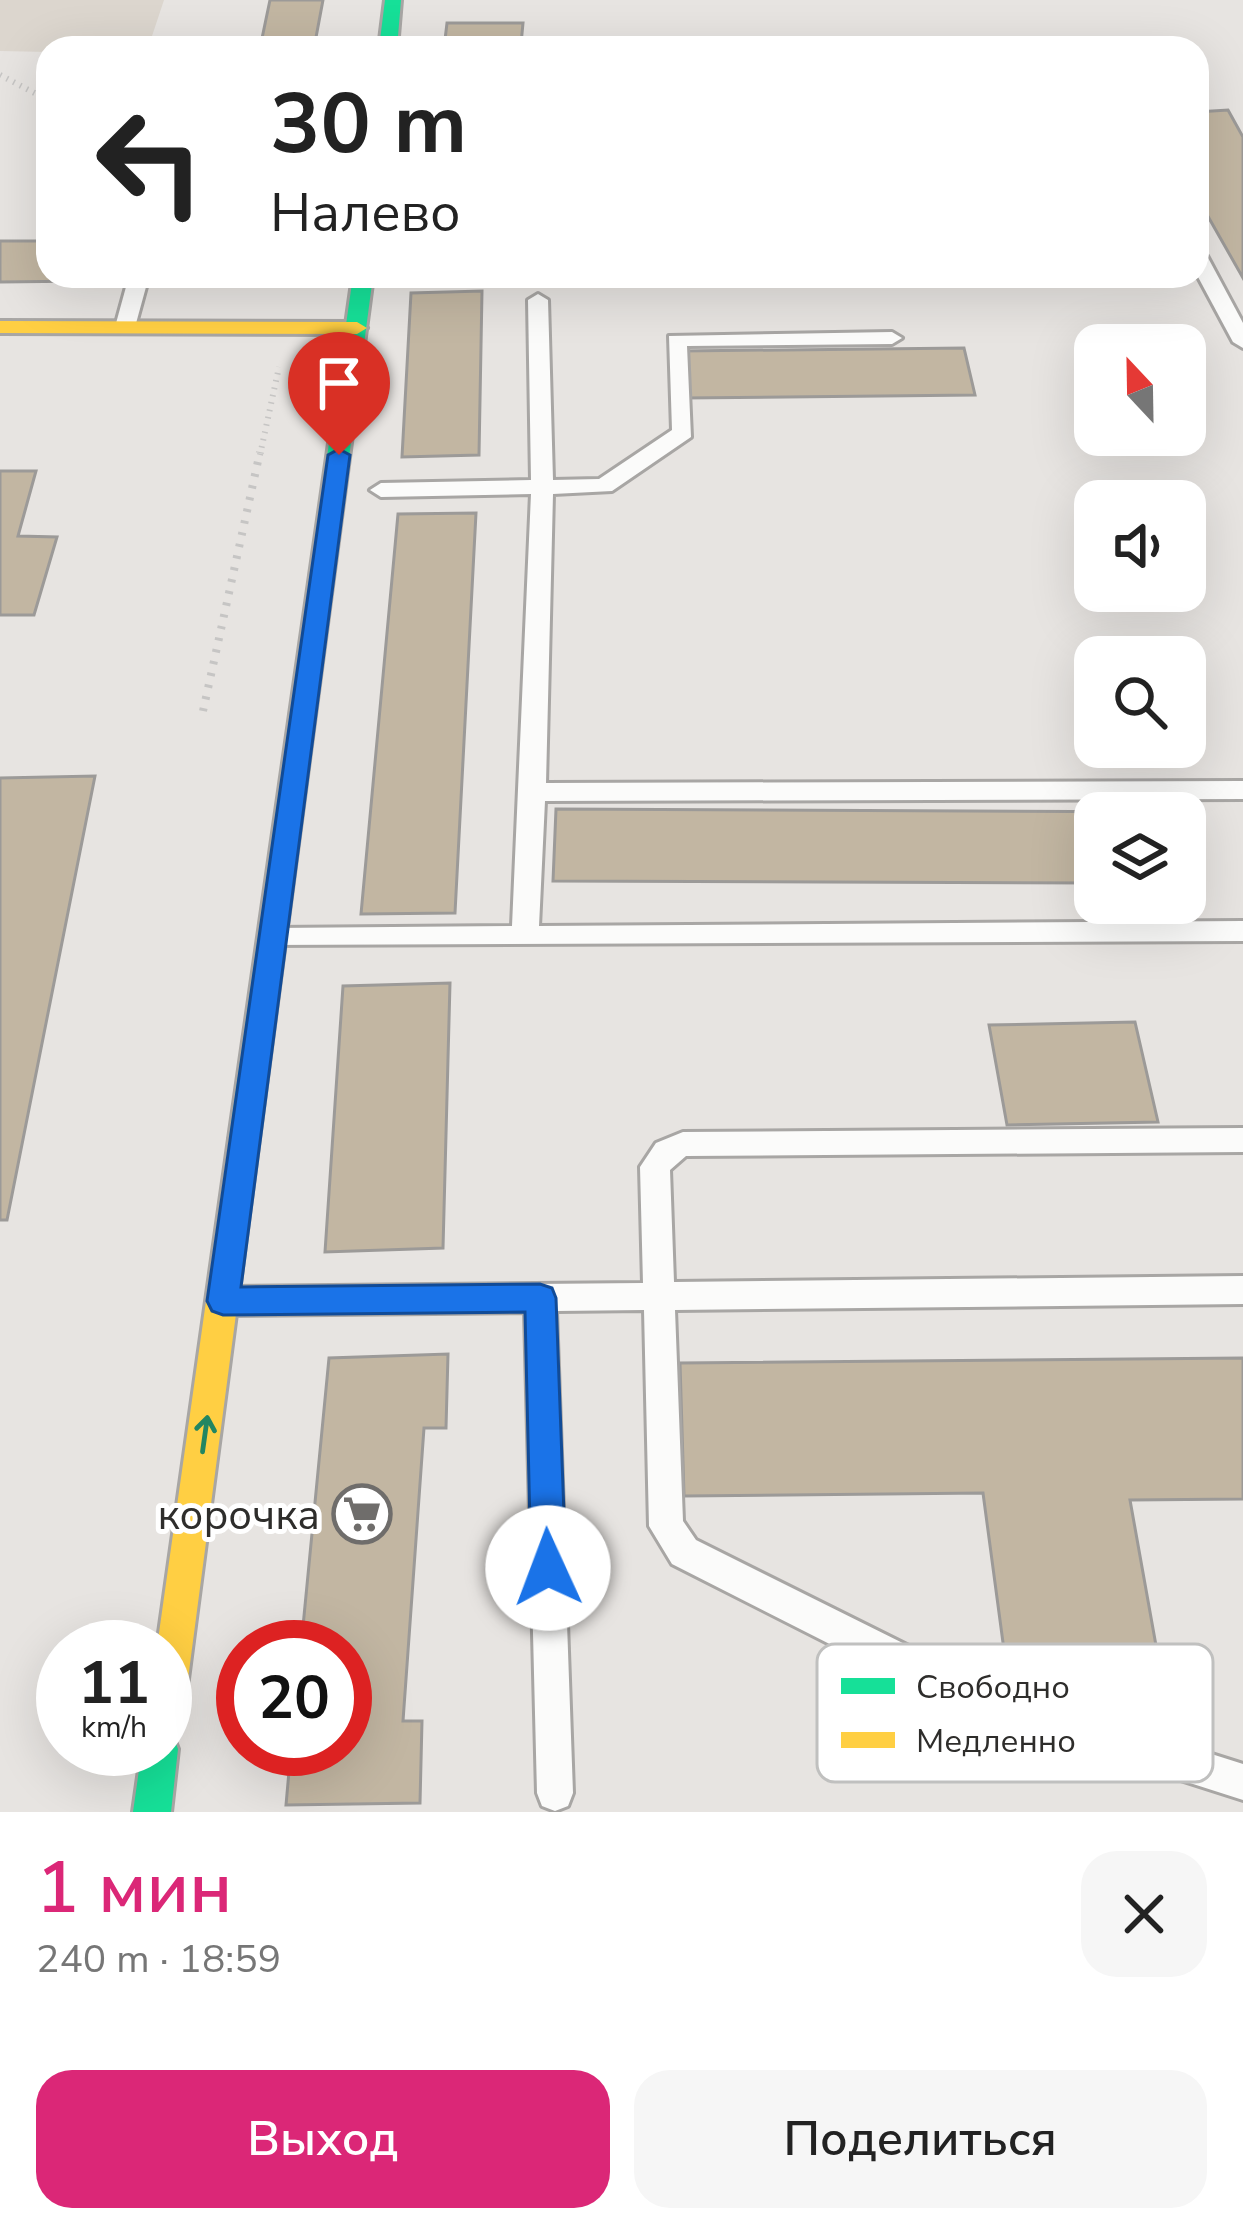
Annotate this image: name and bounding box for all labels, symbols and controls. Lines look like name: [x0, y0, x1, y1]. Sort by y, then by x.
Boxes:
text: 30 m: [270, 67, 467, 182]
icon: left: [72, 84, 228, 240]
text: Налево: [270, 176, 461, 250]
north arrow: [1074, 324, 1206, 456]
map controls: [1074, 324, 1206, 924]
pin: [288, 332, 390, 455]
icon: arrive: [306, 350, 372, 416]
button: sound: [1074, 480, 1206, 612]
button: search: [1074, 636, 1206, 768]
button: layers: [1074, 792, 1206, 924]
one-way arrow: [194, 1416, 216, 1455]
supermarket icon: корочка: [331, 1483, 393, 1545]
place label: корочка: [158, 1487, 320, 1544]
position arrow: [485, 1505, 611, 1631]
speed limit sign: 20: [216, 1620, 372, 1776]
text: 11: [78, 1642, 150, 1724]
legend: [817, 1644, 1213, 1782]
text: Свободно: [916, 1665, 1070, 1710]
text: km/h: [81, 1707, 147, 1748]
text: Медленно: [916, 1719, 1076, 1764]
text: 1 мин: [36, 1839, 232, 1937]
button: close: [1081, 1851, 1207, 1977]
text: 240 m · 18:59: [36, 1933, 281, 1986]
button: Выход: [36, 2070, 610, 2208]
button: Поделиться: [634, 2070, 1207, 2208]

